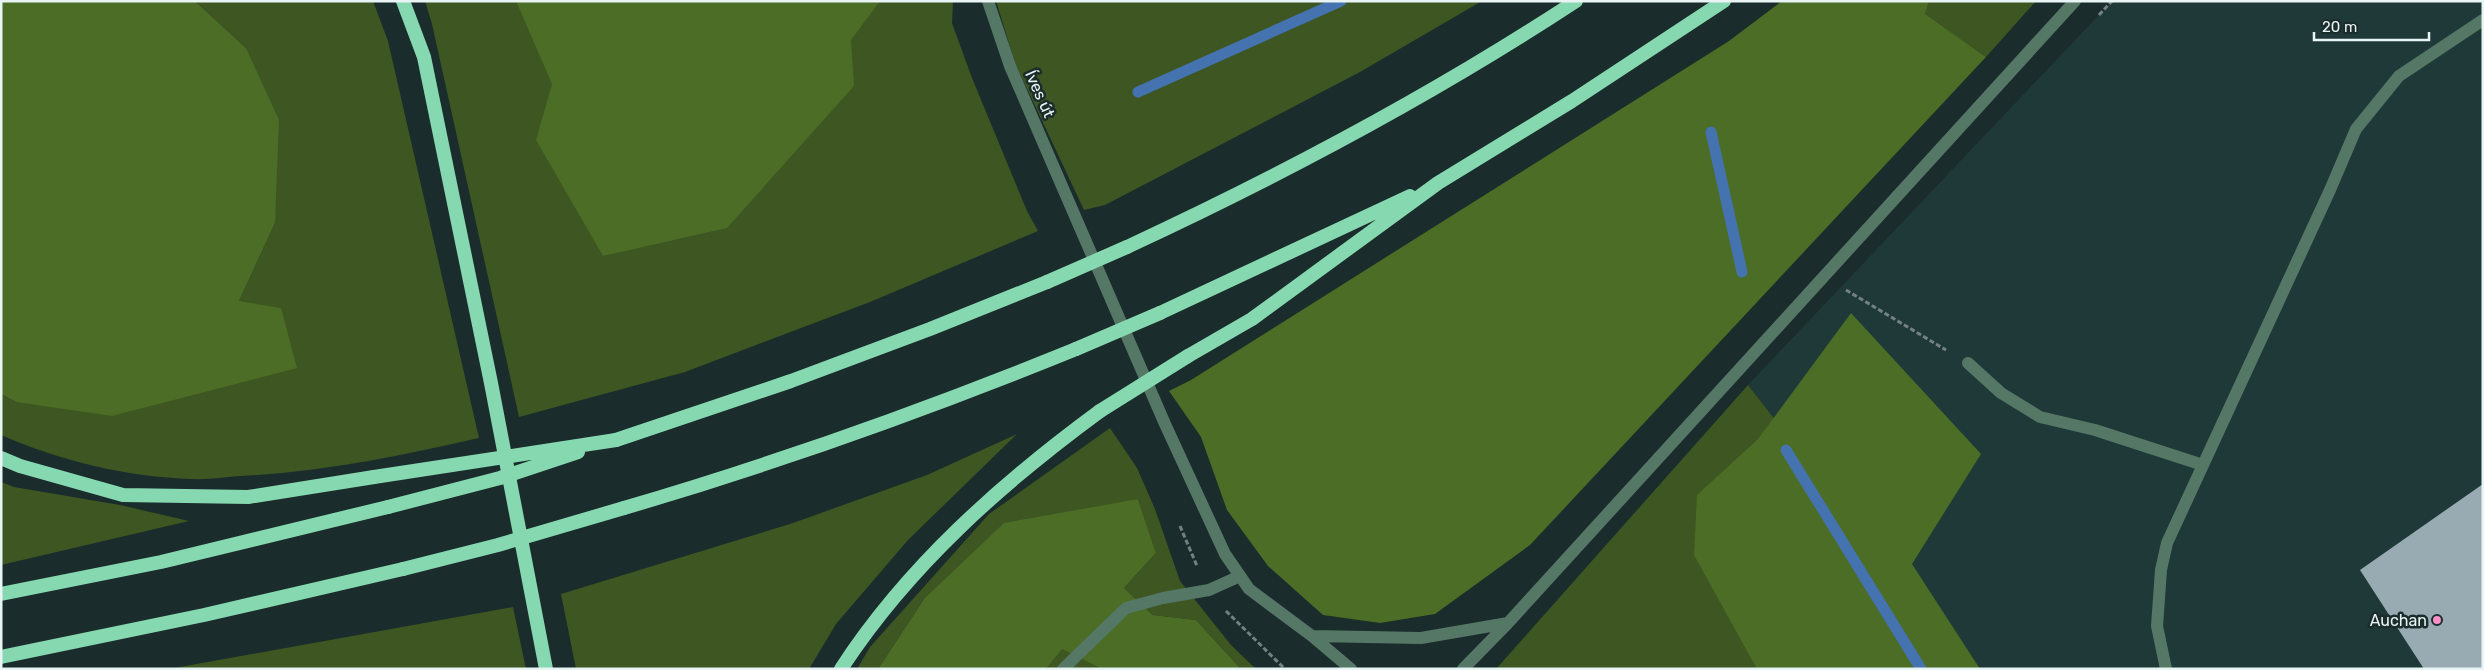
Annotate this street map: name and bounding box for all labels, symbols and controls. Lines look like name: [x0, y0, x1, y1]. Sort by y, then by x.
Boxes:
scale bar: [2314, 10, 2429, 42]
text: 20 m: [2322, 18, 2357, 36]
street label: Íves út: [1021, 67, 1059, 121]
place label: Auchan: [2370, 611, 2427, 630]
marker: Auchan: [2431, 614, 2443, 626]

